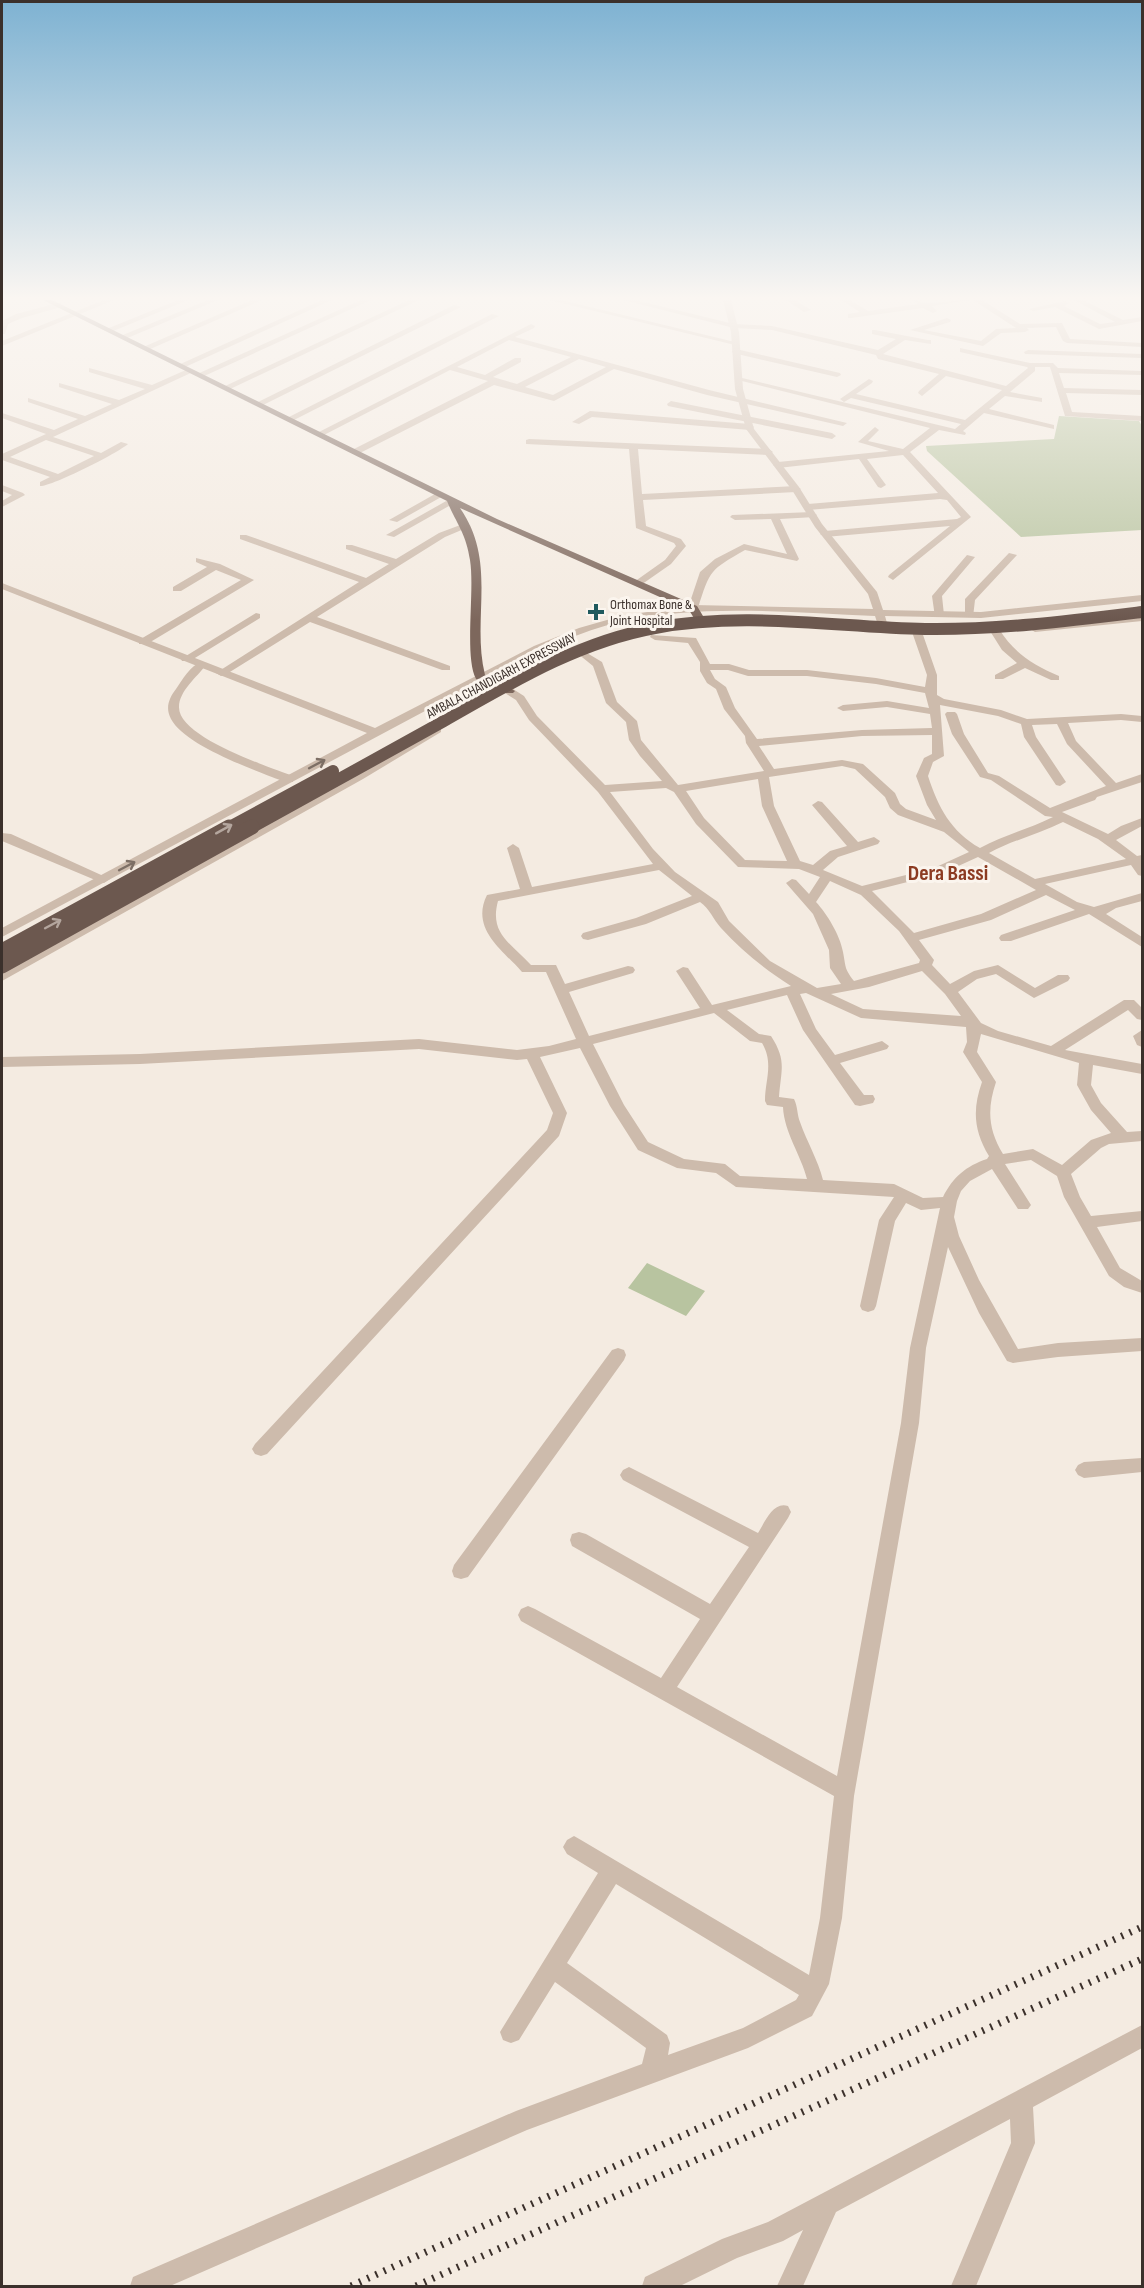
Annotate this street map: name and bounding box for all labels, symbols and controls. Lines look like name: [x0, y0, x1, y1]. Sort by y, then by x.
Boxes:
place label: Orthomax Bone & Joint Hospital: [609, 596, 692, 629]
marker: Orthomax Bone & Joint Hospital: [587, 603, 605, 621]
street label: AMBALA CHANDIGARH EXPRESSWAY: [423, 629, 579, 723]
one-way arrow: [308, 758, 326, 769]
one-way arrow: [215, 823, 232, 835]
one-way arrow: [118, 860, 135, 872]
district label: Dera Bassi: [908, 860, 988, 887]
one-way arrow: [44, 918, 62, 929]

